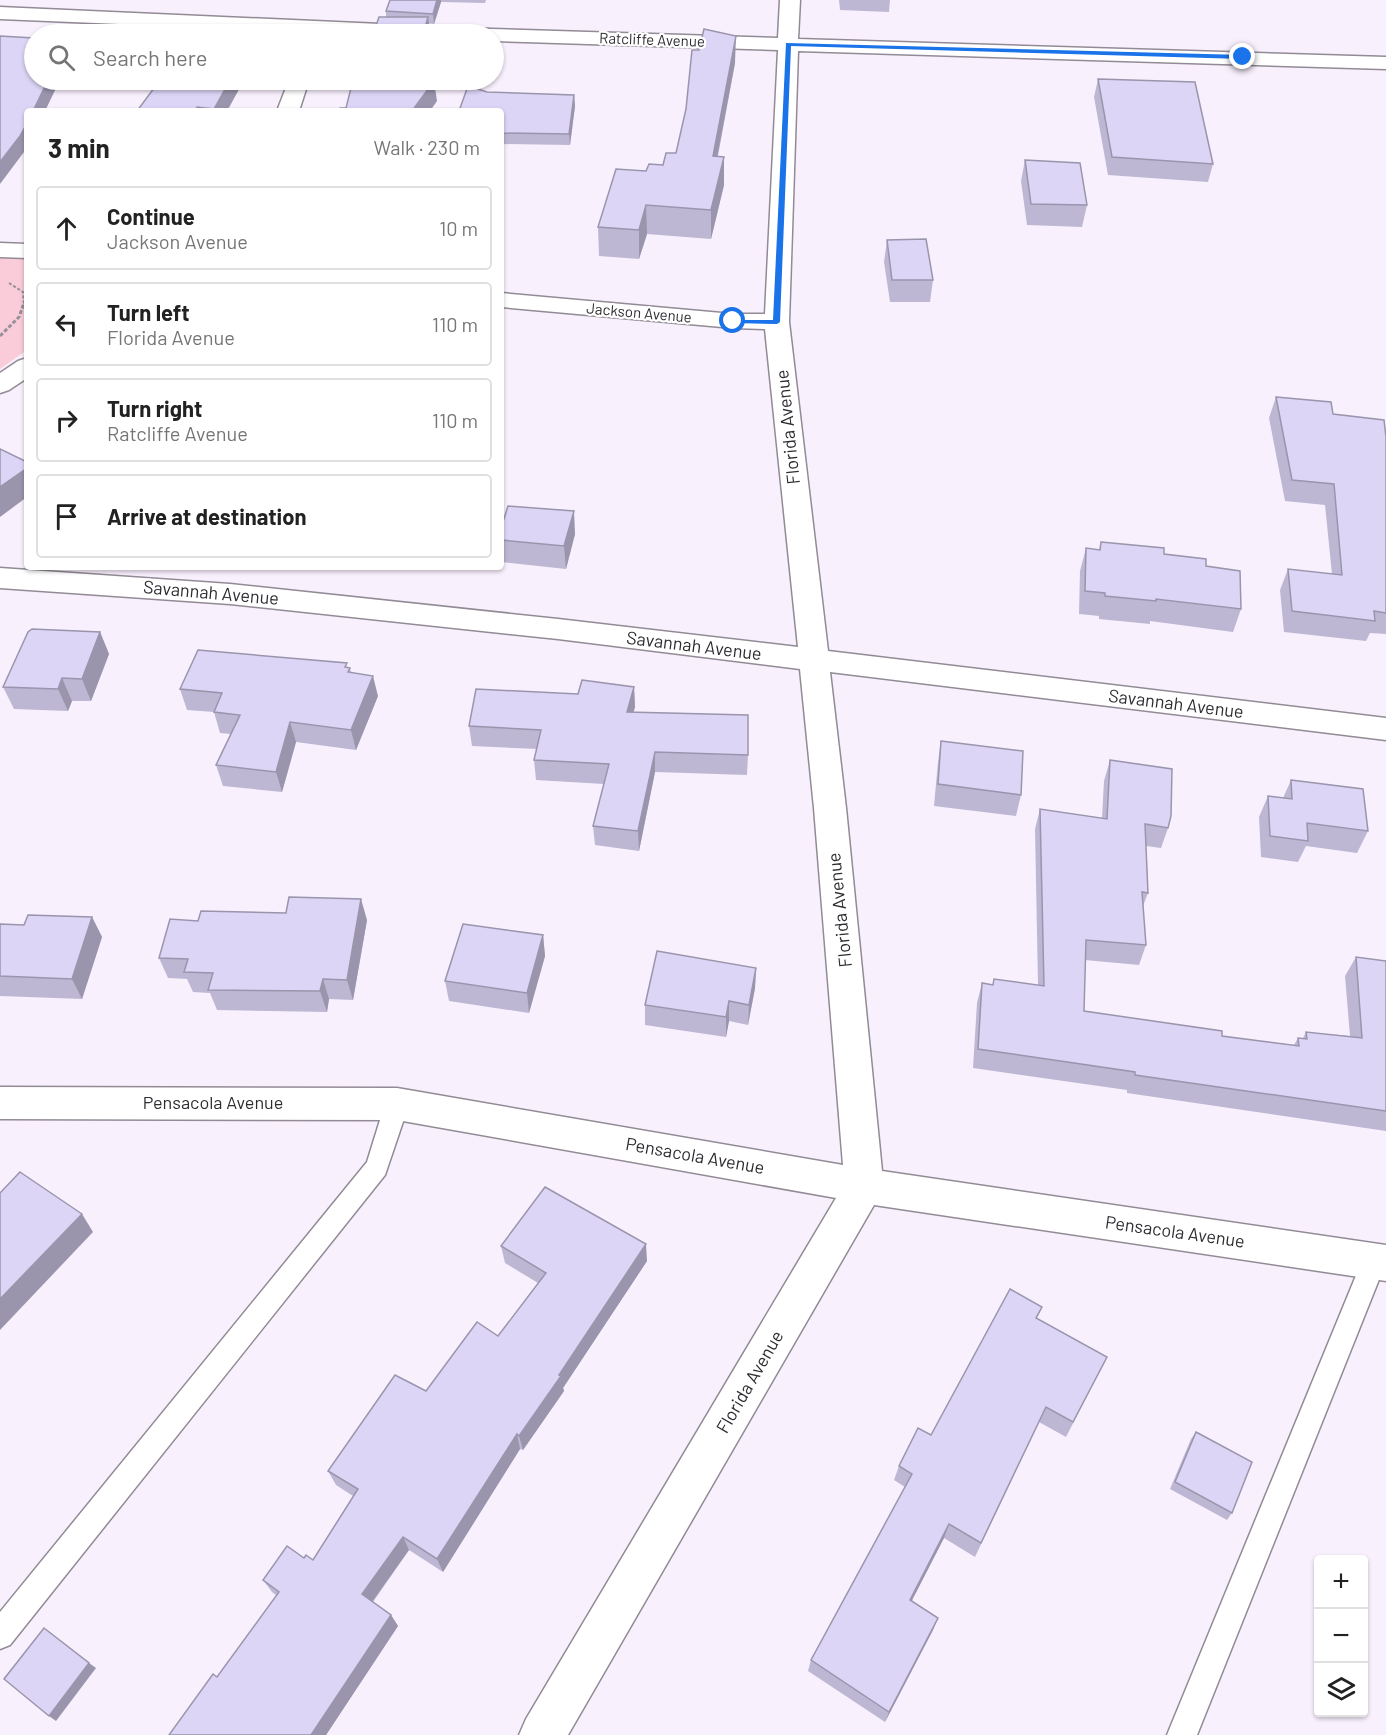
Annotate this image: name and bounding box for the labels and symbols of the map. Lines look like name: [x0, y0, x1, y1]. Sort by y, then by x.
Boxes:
street label: Ratcliffe Avenue: [599, 28, 705, 50]
route end: [1229, 43, 1255, 69]
street label: Jackson Avenue: [586, 298, 693, 326]
route start: [719, 307, 745, 333]
street label: Florida Avenue: [770, 369, 804, 486]
street label: Savannah Avenue: [142, 575, 280, 609]
street label: Savannah Avenue: [625, 626, 763, 664]
street label: Savannah Avenue: [1107, 684, 1245, 722]
street label: Florida Avenue: [822, 852, 856, 969]
street label: Pensacola Avenue: [143, 1091, 283, 1113]
street label: Pensacola Avenue: [624, 1132, 766, 1178]
street label: Pensacola Avenue: [1104, 1210, 1246, 1252]
street label: Florida Avenue: [711, 1326, 787, 1437]

